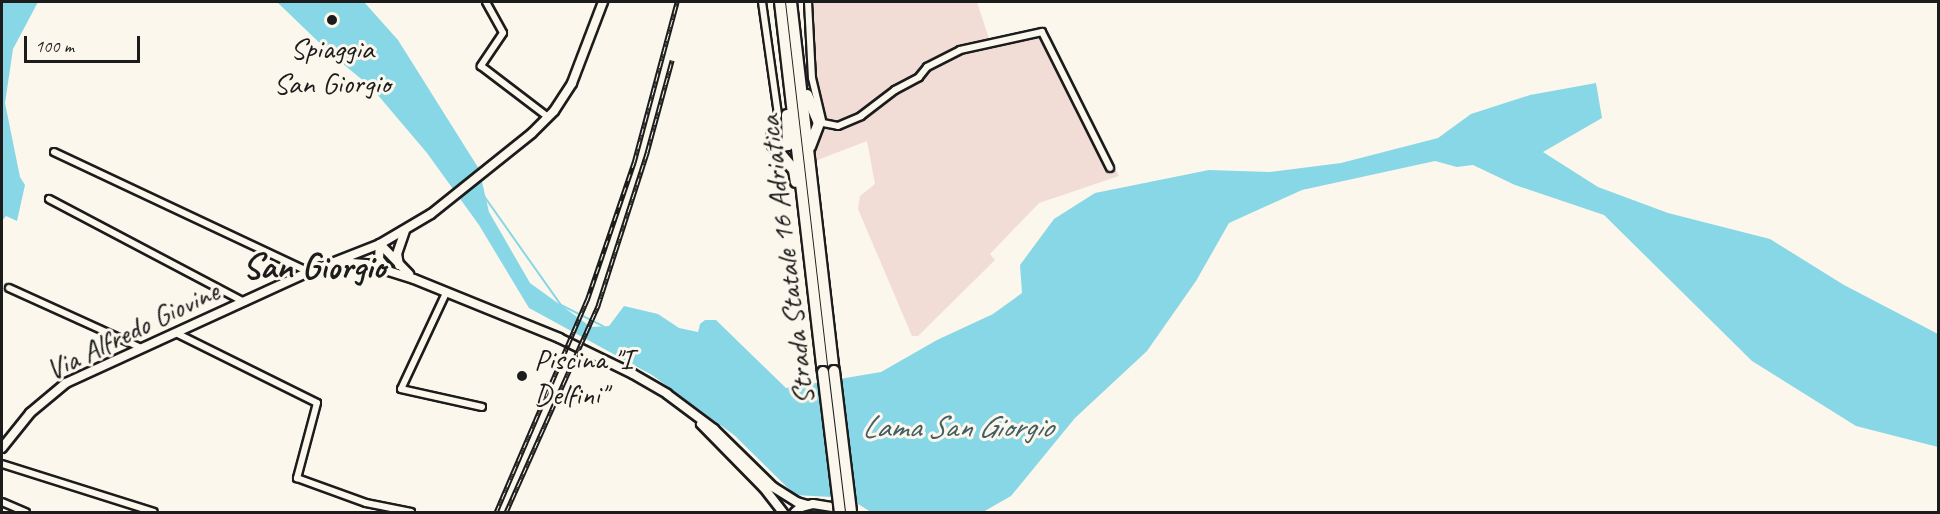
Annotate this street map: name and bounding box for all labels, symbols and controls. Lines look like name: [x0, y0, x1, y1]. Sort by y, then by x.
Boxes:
marker: Spiaggia San Giorgio: [325, 13, 339, 27]
scale bar: [27, 24, 142, 62]
place label: Spiaggia San Giorgio: [274, 30, 390, 100]
text: 100 m: [35, 35, 74, 57]
street label: Strada Statale 16 Adriatica: [750, 113, 822, 407]
district label: San Giorgio: [242, 245, 386, 289]
street label: Via Alfredo Giovine: [39, 272, 225, 388]
place label: Piscina "I Delfini": [534, 341, 632, 412]
marker: Piscina "I Delfini": [515, 369, 529, 383]
water label: Lama San Giorgio: [862, 408, 1052, 446]

